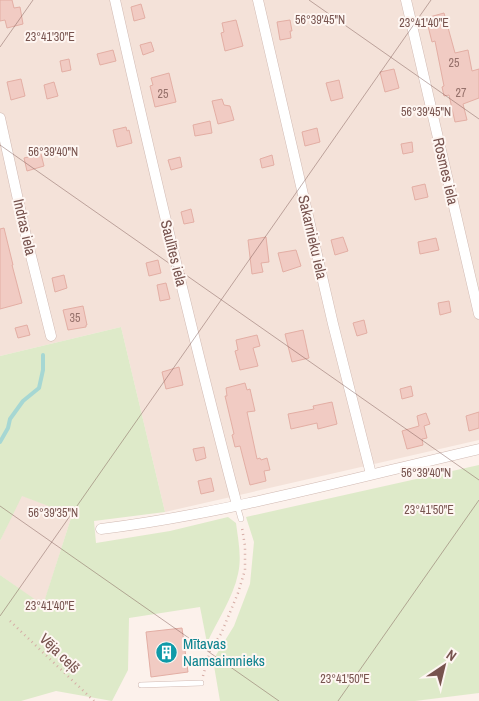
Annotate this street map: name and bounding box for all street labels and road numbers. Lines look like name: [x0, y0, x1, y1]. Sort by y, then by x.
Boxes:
street label: Rosmes iela: [428, 135, 464, 207]
street label: Sakarnieku iela: [293, 193, 333, 281]
street label: Indras iela: [8, 197, 42, 257]
street label: Saulītes iela: [156, 218, 192, 289]
street label: Vēja ceļš: [35, 628, 85, 678]

